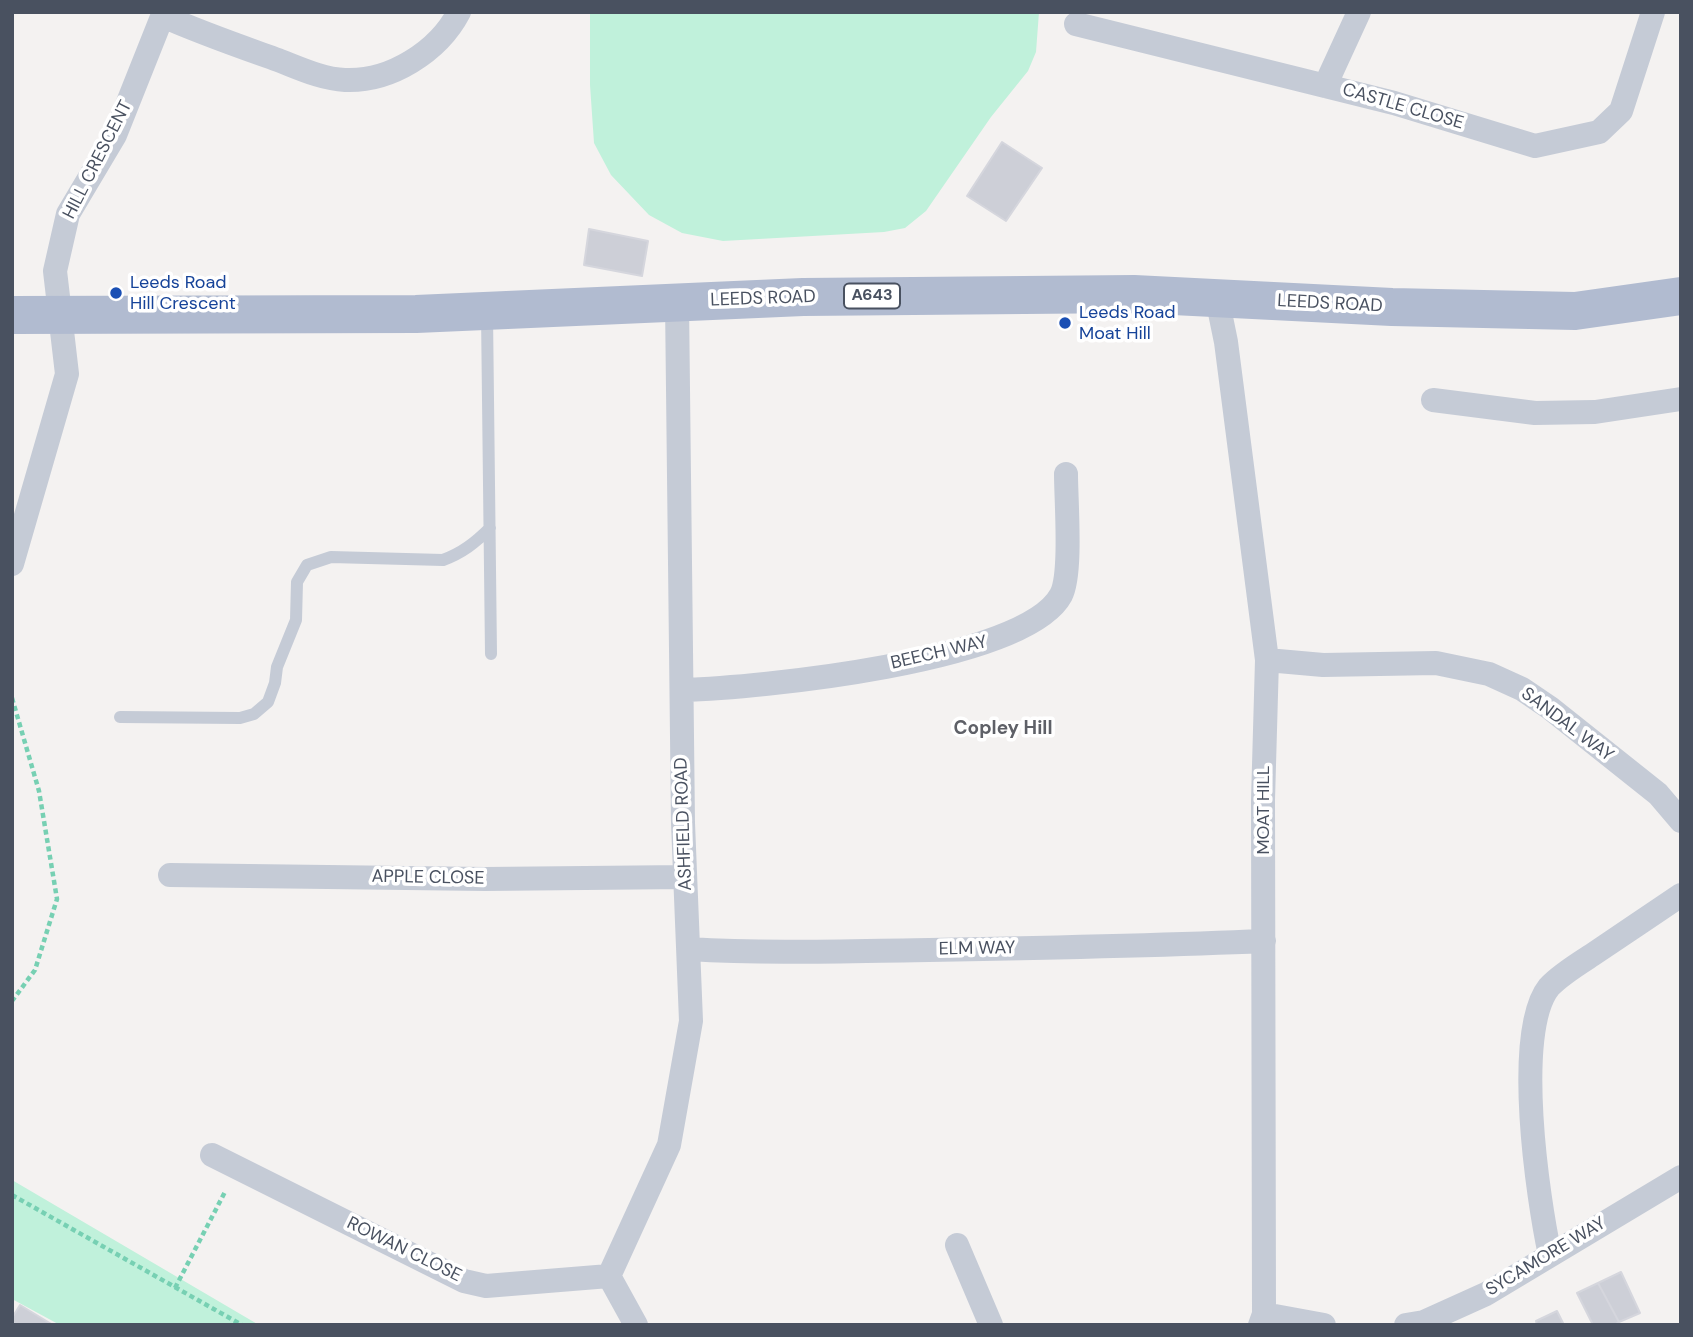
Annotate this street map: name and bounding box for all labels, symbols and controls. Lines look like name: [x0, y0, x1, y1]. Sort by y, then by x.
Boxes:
street label: CASTLE CLOSE: [1340, 79, 1466, 135]
street label: HILL CRESCENT: [59, 97, 137, 223]
place label: Leeds Road Hill Crescent: [130, 272, 236, 314]
road number: A643: [844, 284, 900, 308]
marker: Leeds Road Hill Crescent: [108, 285, 124, 301]
street label: LEEDS ROAD: [710, 286, 816, 312]
street label: LEEDS ROAD: [1277, 290, 1383, 318]
place label: Leeds Road Moat Hill: [1079, 302, 1176, 344]
marker: Leeds Road Moat Hill: [1057, 315, 1073, 331]
street label: BEECH WAY: [889, 631, 989, 675]
street label: SANDAL WAY: [1517, 683, 1617, 767]
district label: Copley Hill: [954, 718, 1052, 740]
street label: ASHFIELD ROAD: [671, 757, 697, 891]
street label: MOAT HILL: [1253, 765, 1275, 855]
street label: APPLE CLOSE: [371, 866, 485, 890]
street label: ELM WAY: [938, 938, 1016, 960]
street label: ROWAN CLOSE: [343, 1213, 465, 1287]
street label: SYCAMORE WAY: [1482, 1213, 1610, 1301]

